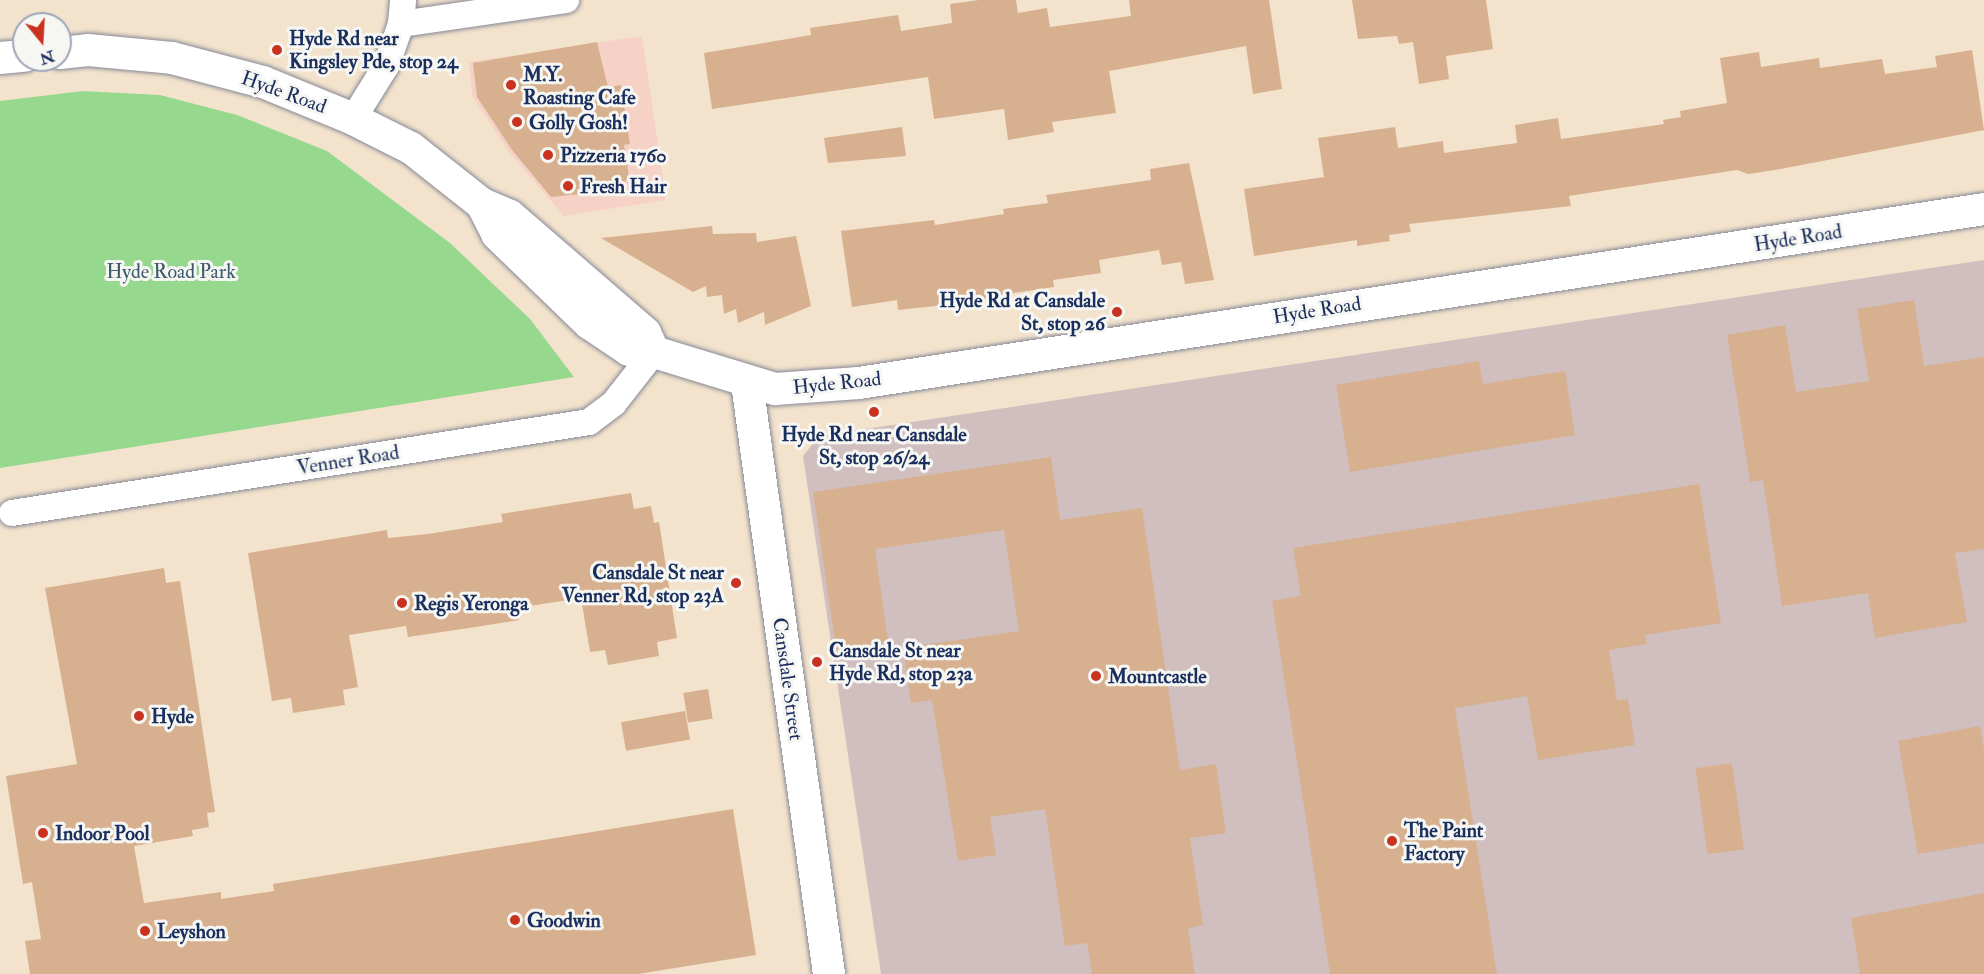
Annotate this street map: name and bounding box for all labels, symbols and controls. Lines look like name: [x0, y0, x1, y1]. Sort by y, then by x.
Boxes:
north arrow: [12, 12, 72, 72]
place label: Hyde Rd near Kingsley Pde, stop 24: [289, 27, 458, 74]
marker: Hyde Rd near Kingsley Pde, stop 24: [270, 43, 284, 57]
text: N: [37, 45, 57, 69]
place label: M.Y. Roasting Cafe: [523, 62, 636, 109]
street label: Hyde Road: [238, 66, 330, 118]
marker: M.Y. Roasting Cafe: [504, 78, 518, 92]
place label: Golly Gosh!: [529, 110, 628, 134]
marker: Golly Gosh!: [510, 115, 524, 129]
place label: Pizzeria 1760: [560, 143, 667, 167]
marker: Pizzeria 1760: [541, 148, 555, 162]
place label: Fresh Hair: [580, 174, 667, 198]
marker: Fresh Hair: [561, 179, 575, 193]
street label: Hyde Road: [1752, 219, 1844, 257]
park label: Hyde Road Park: [106, 259, 236, 283]
place label: Hyde Rd at Cansdale St, stop 26: [939, 288, 1105, 335]
street label: Hyde Road: [1271, 291, 1363, 329]
marker: Hyde Rd at Cansdale St, stop 26: [1110, 305, 1124, 319]
street label: Hyde Road: [792, 366, 882, 400]
marker: Hyde Rd near Cansdale St, stop 26/24: [867, 405, 881, 419]
place label: Hyde Rd near Cansdale St, stop 26/24: [781, 422, 967, 469]
street label: Venner Road: [295, 440, 401, 480]
place label: Cansdale St near Venner Rd, stop 23A: [562, 560, 724, 607]
marker: Cansdale St near Venner Rd, stop 23A: [729, 576, 743, 590]
place label: Regis Yeronga: [414, 591, 528, 615]
marker: Regis Yeronga: [395, 596, 409, 610]
street label: Cansdale Street: [767, 616, 809, 742]
place label: Cansdale St near Hyde Rd, stop 23a: [829, 638, 972, 685]
marker: Cansdale St near Hyde Rd, stop 23a: [810, 655, 824, 669]
place label: Mountcastle: [1108, 664, 1207, 688]
marker: Mountcastle: [1089, 669, 1103, 683]
place label: Hyde: [151, 704, 194, 728]
marker: Hyde: [132, 709, 146, 723]
place label: The Paint Factory: [1404, 818, 1483, 865]
place label: Indoor Pool: [55, 821, 150, 845]
marker: Indoor Pool: [36, 826, 50, 840]
marker: The Paint Factory: [1385, 834, 1399, 848]
place label: Goodwin: [527, 908, 601, 932]
marker: Goodwin: [508, 913, 522, 927]
place label: Leyshon: [157, 919, 226, 943]
marker: Leyshon: [138, 924, 152, 938]

